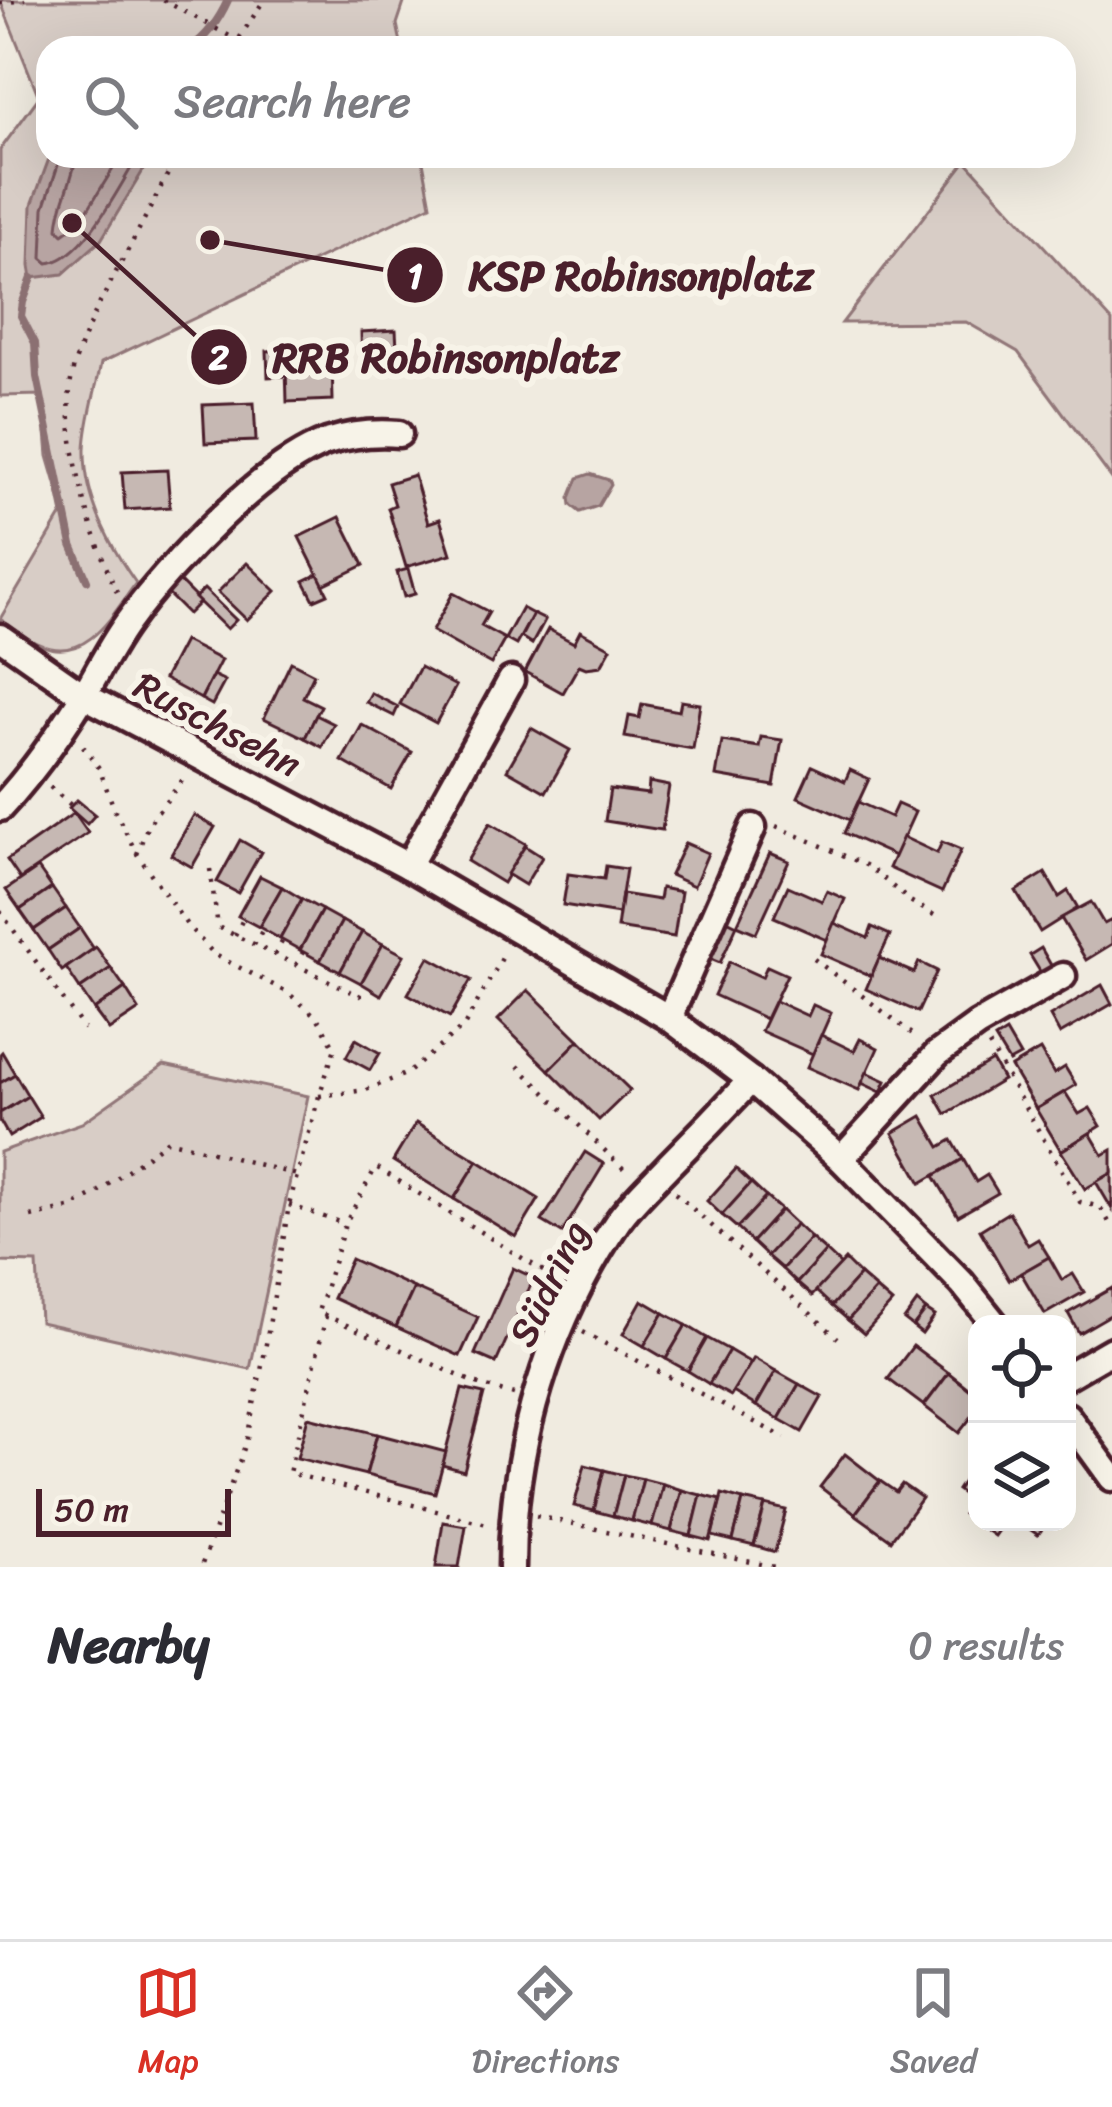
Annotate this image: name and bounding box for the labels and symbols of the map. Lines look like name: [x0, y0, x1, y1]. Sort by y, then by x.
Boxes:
callout: KSP Robinsonplatz: [385, 236, 838, 314]
text: KSP Robinsonplatz: [467, 239, 816, 313]
text: 1: [407, 244, 423, 308]
callout: RRB Robinsonplatz: [189, 318, 644, 396]
text: RRB Robinsonplatz: [271, 321, 622, 395]
text: 2: [209, 326, 230, 390]
street label: Ruschsehn: [121, 651, 314, 798]
street label: Südring: [488, 1208, 609, 1358]
scale bar: [36, 1483, 231, 1536]

